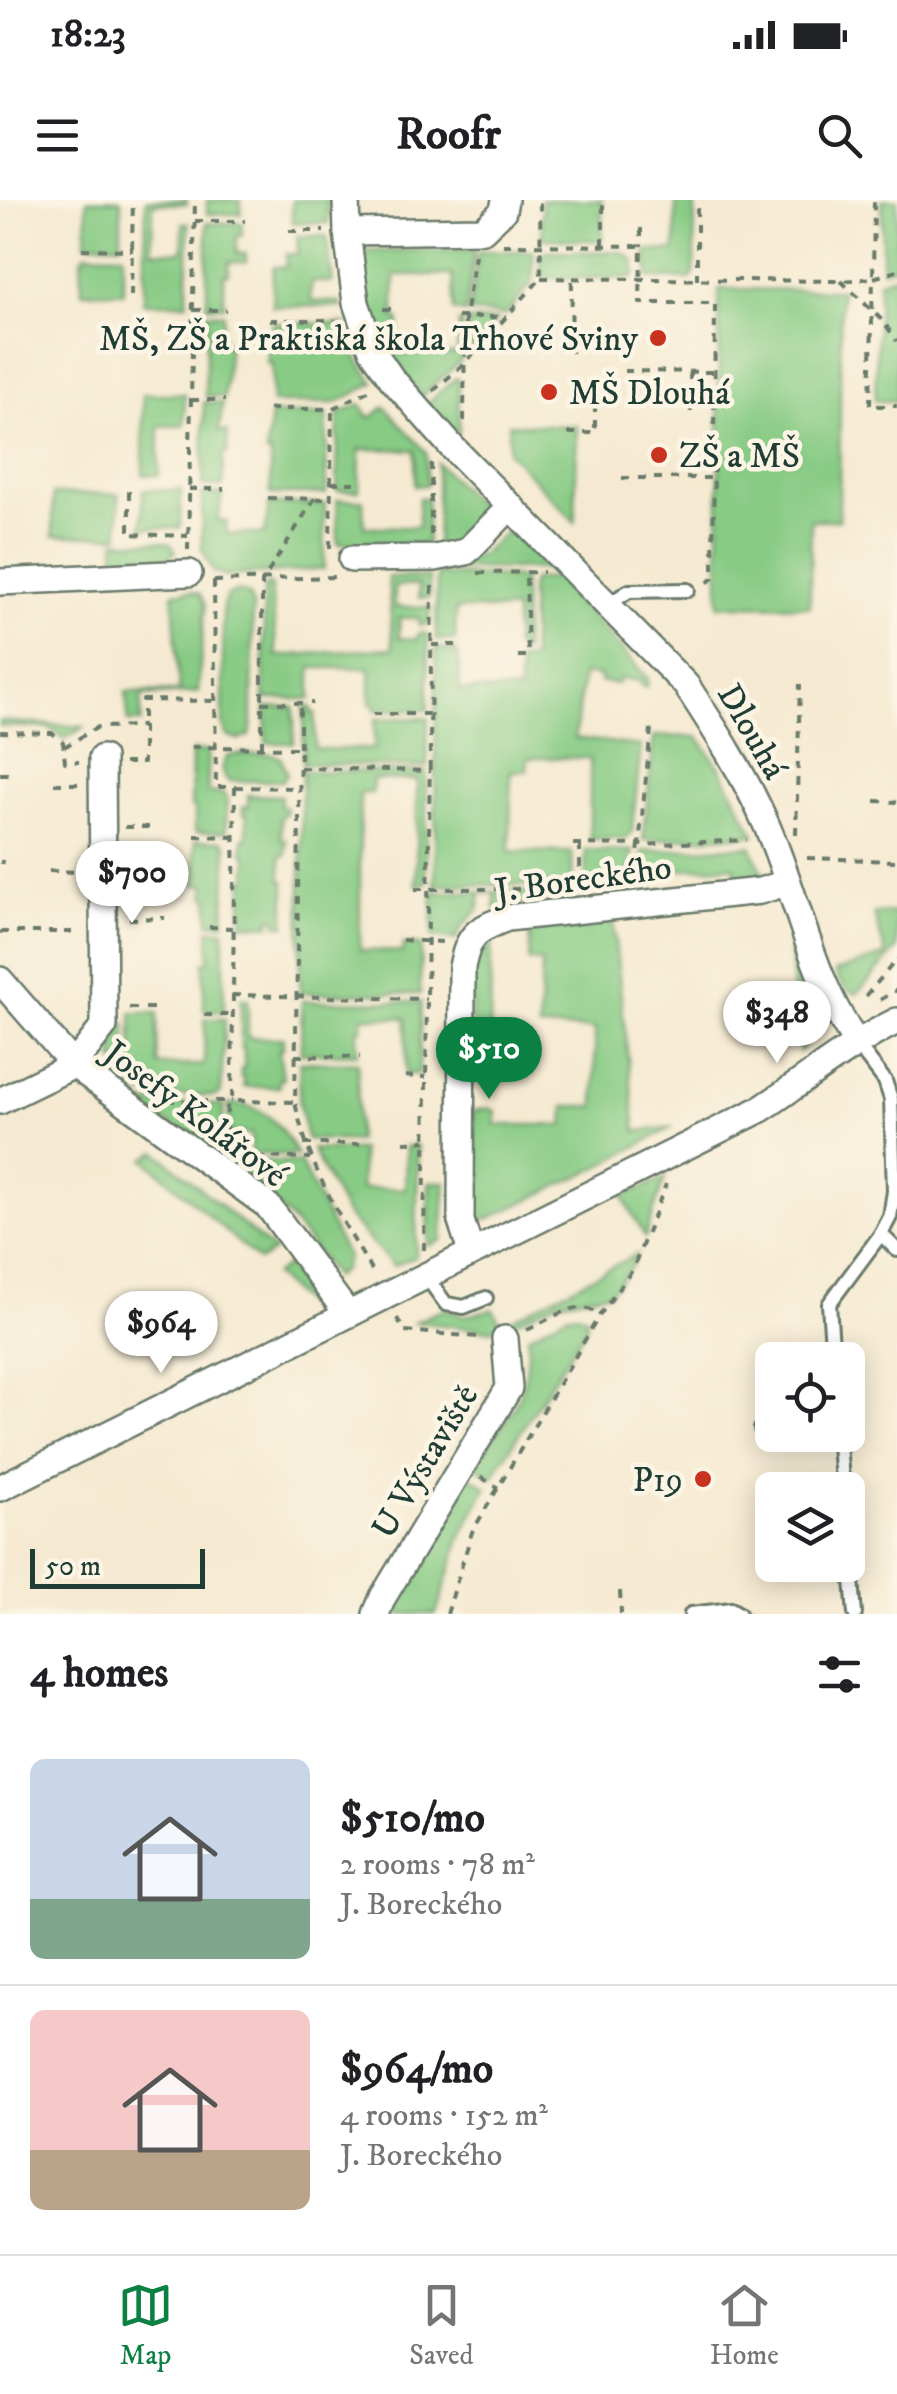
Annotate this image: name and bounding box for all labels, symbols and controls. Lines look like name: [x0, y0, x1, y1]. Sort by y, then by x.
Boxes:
text: 18:23: [50, 11, 126, 59]
text: Roofr: [396, 107, 501, 163]
icon: menu: [30, 108, 85, 163]
icon: search: [812, 108, 867, 163]
place label: MŠ, ZŠ a Praktiská škola Trhové Sviny: [99, 317, 638, 362]
marker: MŠ, ZŠ a Praktiská škola Trhové Sviny: [647, 327, 669, 349]
place label: MŠ Dlouhá: [569, 371, 730, 416]
marker: MŠ Dlouhá: [538, 381, 560, 403]
place label: ZŠ a MŠ: [679, 434, 800, 479]
marker: ZŠ a MŠ: [648, 444, 670, 466]
street label: Dlouhá: [706, 676, 796, 788]
pin: $700: [73, 841, 191, 926]
street label: J. Boreckého: [489, 846, 674, 915]
text: $700: [98, 853, 166, 893]
pin: $348: [718, 981, 836, 1066]
text: $348: [745, 993, 809, 1033]
pin: $510: [430, 1017, 548, 1102]
text: $510: [458, 1029, 520, 1069]
street label: Josefy Kolářové: [92, 1030, 296, 1198]
pin: $964: [102, 1291, 220, 1376]
text: $964: [127, 1303, 195, 1343]
map controls: [755, 1342, 865, 1582]
button: locate: [755, 1342, 865, 1452]
street label: U Výstaviště: [363, 1377, 489, 1547]
place label: P19: [632, 1459, 683, 1503]
marker: P19: [692, 1468, 714, 1490]
button: layers: [755, 1472, 865, 1582]
scale bar: [30, 1544, 205, 1588]
text: 50 m: [45, 1549, 101, 1584]
icon: filters: [812, 1647, 867, 1702]
text: 4 homes: [30, 1648, 168, 1700]
text: $510/mo: [340, 1793, 485, 1845]
icon: home: [110, 1799, 230, 1919]
text: 2 rooms · 78 m²: [340, 1845, 535, 1885]
text: J. Boreckého: [340, 1885, 502, 1925]
text: $964/mo: [340, 2044, 493, 2096]
icon: home: [110, 2050, 230, 2170]
text: 4 rooms · 152 m²: [340, 2096, 548, 2136]
text: J. Boreckého: [340, 2136, 502, 2176]
tab: Map: [118, 2278, 173, 2373]
tab: Saved: [409, 2278, 474, 2373]
tab: Home: [710, 2278, 779, 2373]

